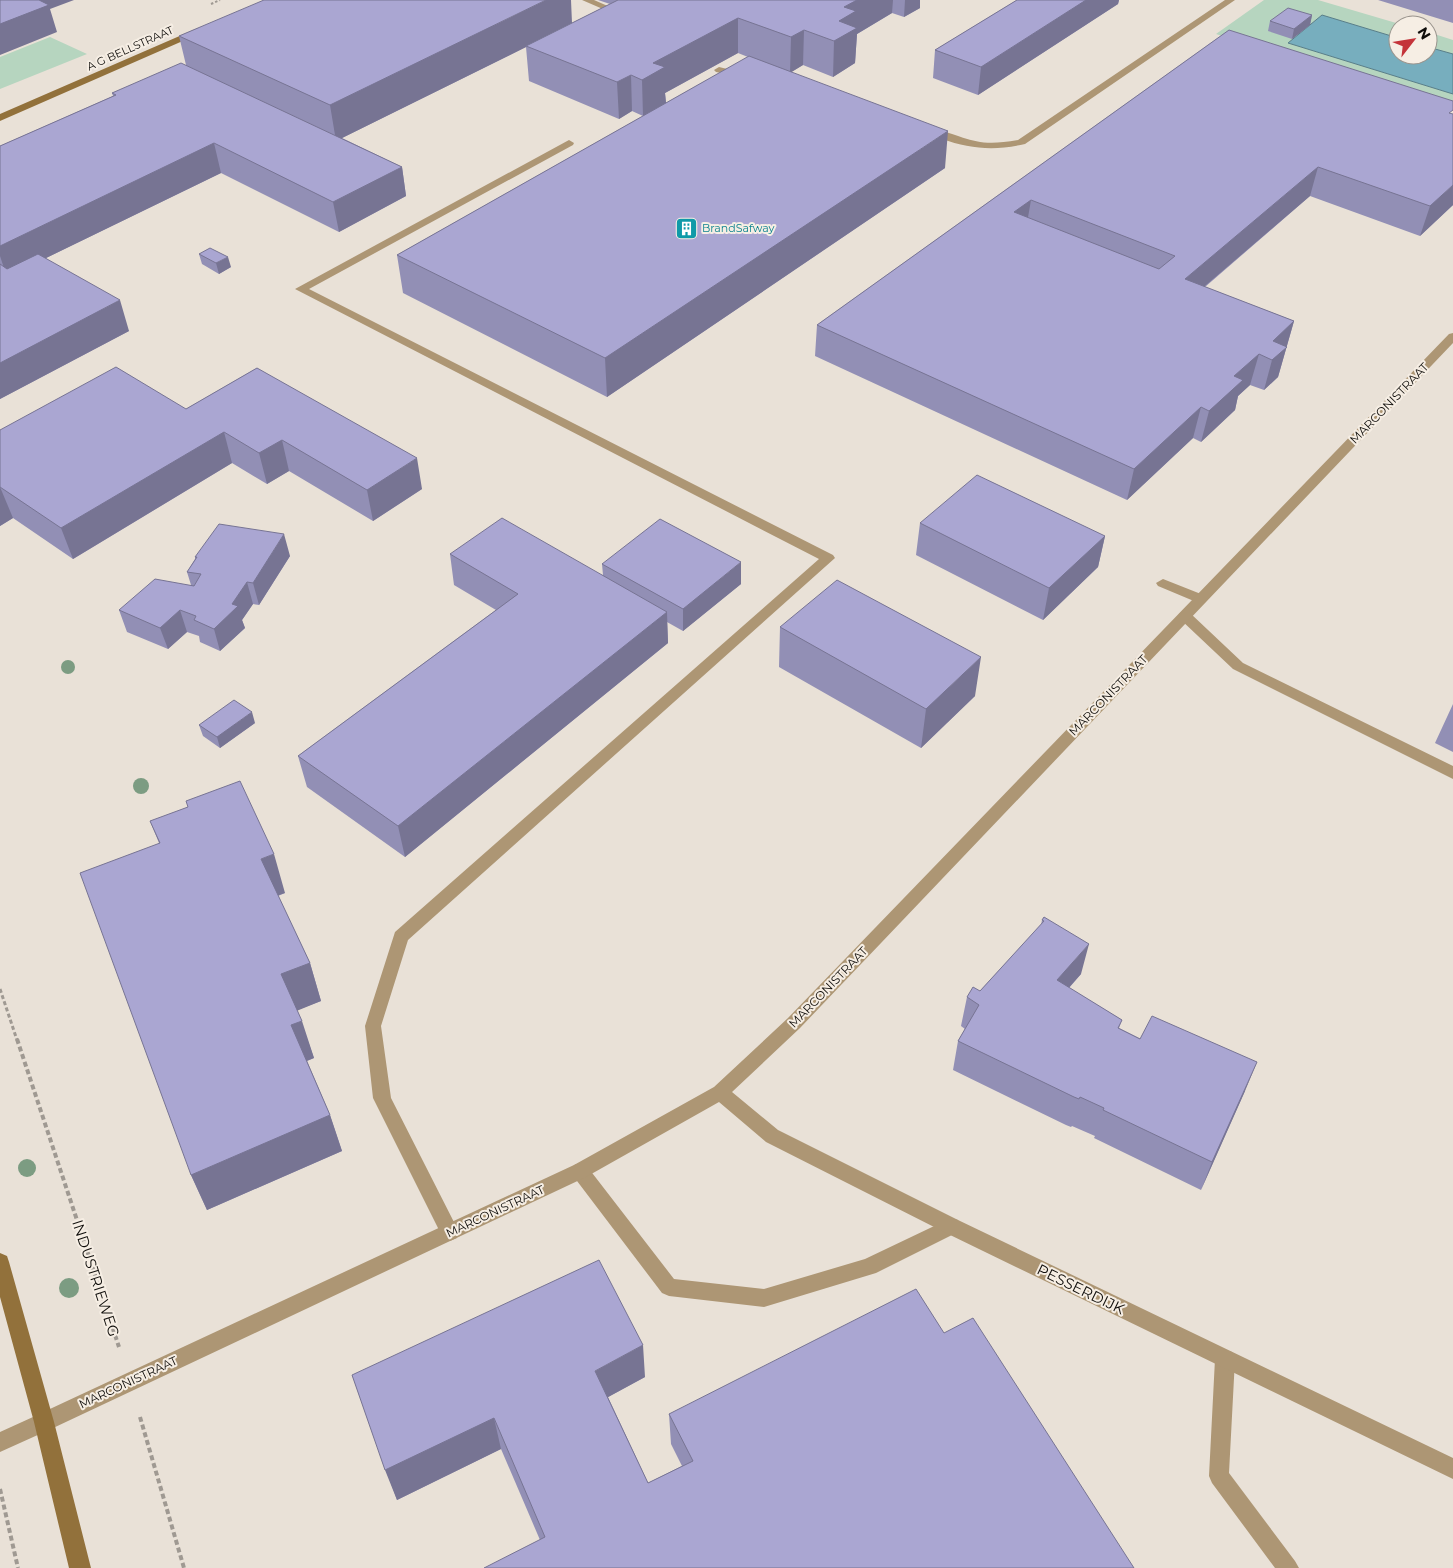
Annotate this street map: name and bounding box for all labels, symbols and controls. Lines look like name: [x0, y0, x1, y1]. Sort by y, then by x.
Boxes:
north arrow: [1388, 15, 1438, 65]
street label: A G BELLSTRAAT: [84, 22, 176, 73]
text: N: [1414, 24, 1435, 43]
building icon: BrandSafway: [674, 216, 698, 240]
place label: BrandSafway: [702, 221, 774, 235]
street label: MARCONISTRAAT: [1346, 359, 1432, 447]
street label: MARCONISTRAAT: [1065, 651, 1151, 739]
street label: MARCONISTRAAT: [785, 943, 871, 1031]
street label: MARCONISTRAAT: [443, 1182, 547, 1240]
street label: INDUSTRIEWEG: [68, 1217, 124, 1339]
street label: PESSERDIJK: [1034, 1260, 1128, 1319]
street label: MARCONISTRAAT: [76, 1353, 180, 1411]

